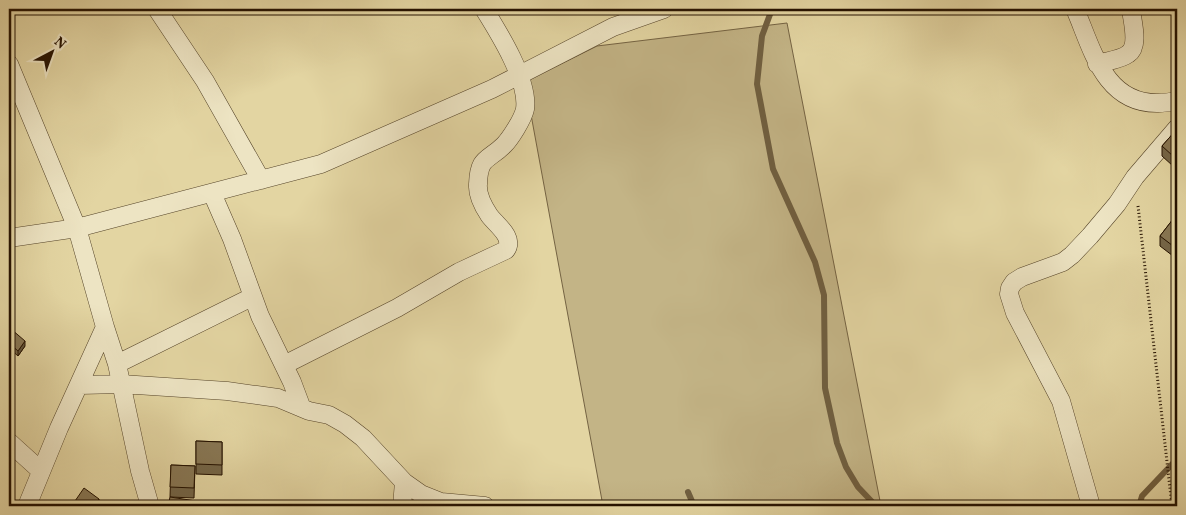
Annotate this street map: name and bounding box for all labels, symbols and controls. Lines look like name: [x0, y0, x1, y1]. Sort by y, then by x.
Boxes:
north arrow: [28, 28, 78, 78]
text: N: [49, 33, 70, 54]

